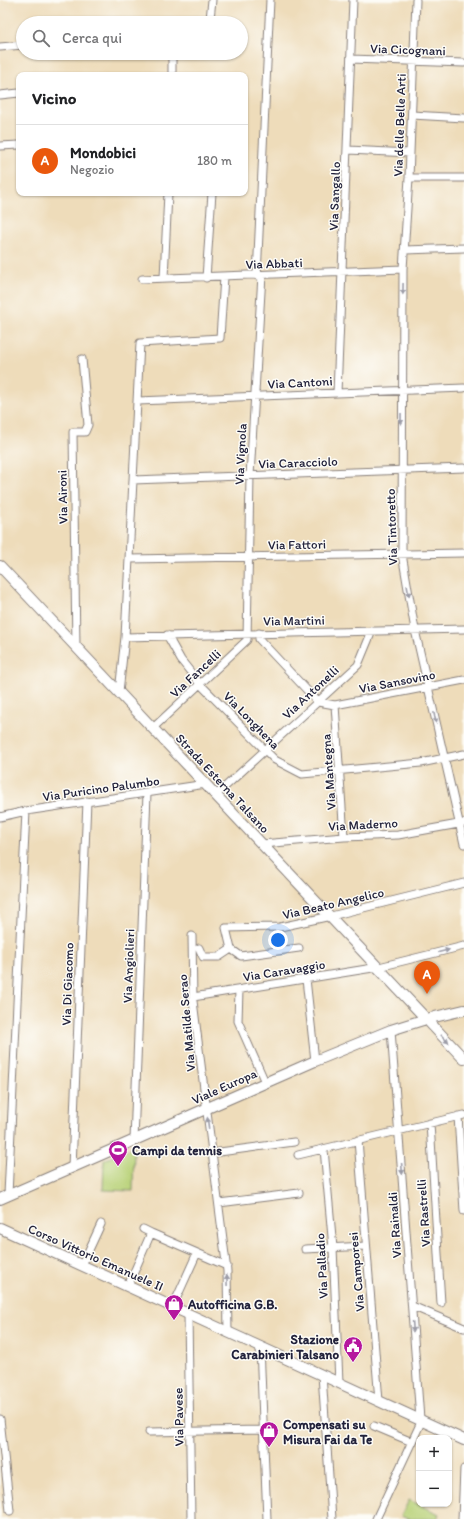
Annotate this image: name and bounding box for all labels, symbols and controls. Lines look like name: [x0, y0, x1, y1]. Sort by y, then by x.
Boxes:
search box: [16, 16, 248, 60]
icon: search: [30, 27, 52, 49]
text: Cerca qui: [62, 29, 122, 47]
street label: Via Cicognani: [370, 41, 446, 58]
street label: Via delle Belle Arti: [390, 73, 409, 177]
text: Vicino: [32, 88, 76, 108]
text: Mondobici: [70, 144, 136, 162]
text: A: [41, 153, 49, 168]
text: 180 m: [197, 153, 232, 168]
street label: Via Sangallo: [326, 161, 343, 231]
text: Negozio: [70, 162, 114, 177]
street label: Via Abbati: [245, 255, 303, 272]
one-way arrow: [400, 283, 406, 296]
street label: Via Cantoni: [267, 373, 333, 392]
one-way arrow: [398, 413, 404, 426]
street label: Via Vignola: [231, 422, 250, 485]
street label: Via Caracciolo: [258, 454, 338, 471]
street label: Via Aironi: [55, 470, 70, 524]
street label: Via Tintoretto: [383, 488, 400, 566]
street label: Via Fattori: [268, 536, 326, 553]
one-way arrow: [405, 585, 411, 597]
street label: Via Martini: [263, 612, 325, 629]
street label: Via Fancelli: [167, 646, 224, 701]
street label: Via Antonelli: [279, 662, 342, 722]
street label: Via Sansovino: [358, 667, 437, 696]
street label: Via Longhena: [220, 688, 283, 753]
one-way arrow: [432, 712, 438, 724]
street label: Strada Esterna Talsano: [173, 731, 273, 836]
street label: Via Mantegna: [318, 733, 339, 811]
street label: Via Puricino Palumbo: [42, 773, 161, 804]
street label: Via Maderno: [328, 815, 399, 834]
street label: Via Beato Angelico: [281, 884, 386, 922]
street label: Via Angiolieri: [120, 929, 137, 1003]
your location: [268, 930, 288, 950]
street label: Via Di Giacomo: [59, 942, 76, 1026]
one-way arrow: [438, 948, 450, 954]
street label: Via Caravaggio: [242, 957, 327, 984]
pin: A: [414, 961, 440, 994]
street label: Via Matilde Serao: [175, 973, 198, 1072]
one-way arrow: [440, 1034, 450, 1044]
street label: Viale Europa: [189, 1065, 259, 1107]
one-way arrow: [205, 1117, 211, 1129]
sports icon: Campi da tennis: [107, 1139, 129, 1167]
place label: Campi da tennis: [132, 1143, 222, 1159]
one-way arrow: [399, 1163, 406, 1175]
street label: Via Rastrelli: [414, 1179, 433, 1247]
street label: Via Rainaldi: [385, 1191, 404, 1259]
street label: Corso Vittorio Emanuele II: [26, 1221, 166, 1294]
street label: Via Palladio: [312, 1232, 331, 1299]
street label: Via Camporesi: [346, 1232, 367, 1312]
one-way arrow: [224, 1274, 231, 1286]
shop icon: Autofficina G.B.: [163, 1293, 185, 1321]
place label: Autofficina G.B.: [187, 1297, 278, 1312]
one-way arrow: [410, 1321, 417, 1333]
place label: Stazione Carabinieri Talsano: [231, 1332, 339, 1362]
public building icon: Stazione Carabinieri Talsano: [342, 1335, 364, 1363]
street label: Via Pavese: [170, 1388, 187, 1446]
place label: Compensati su Misura Fai da Te: [283, 1417, 372, 1447]
shop icon: Compensati su Misura Fai da Te: [258, 1420, 280, 1448]
map controls: [416, 1435, 452, 1507]
button: +: [416, 1435, 452, 1471]
button: −: [416, 1471, 452, 1507]

